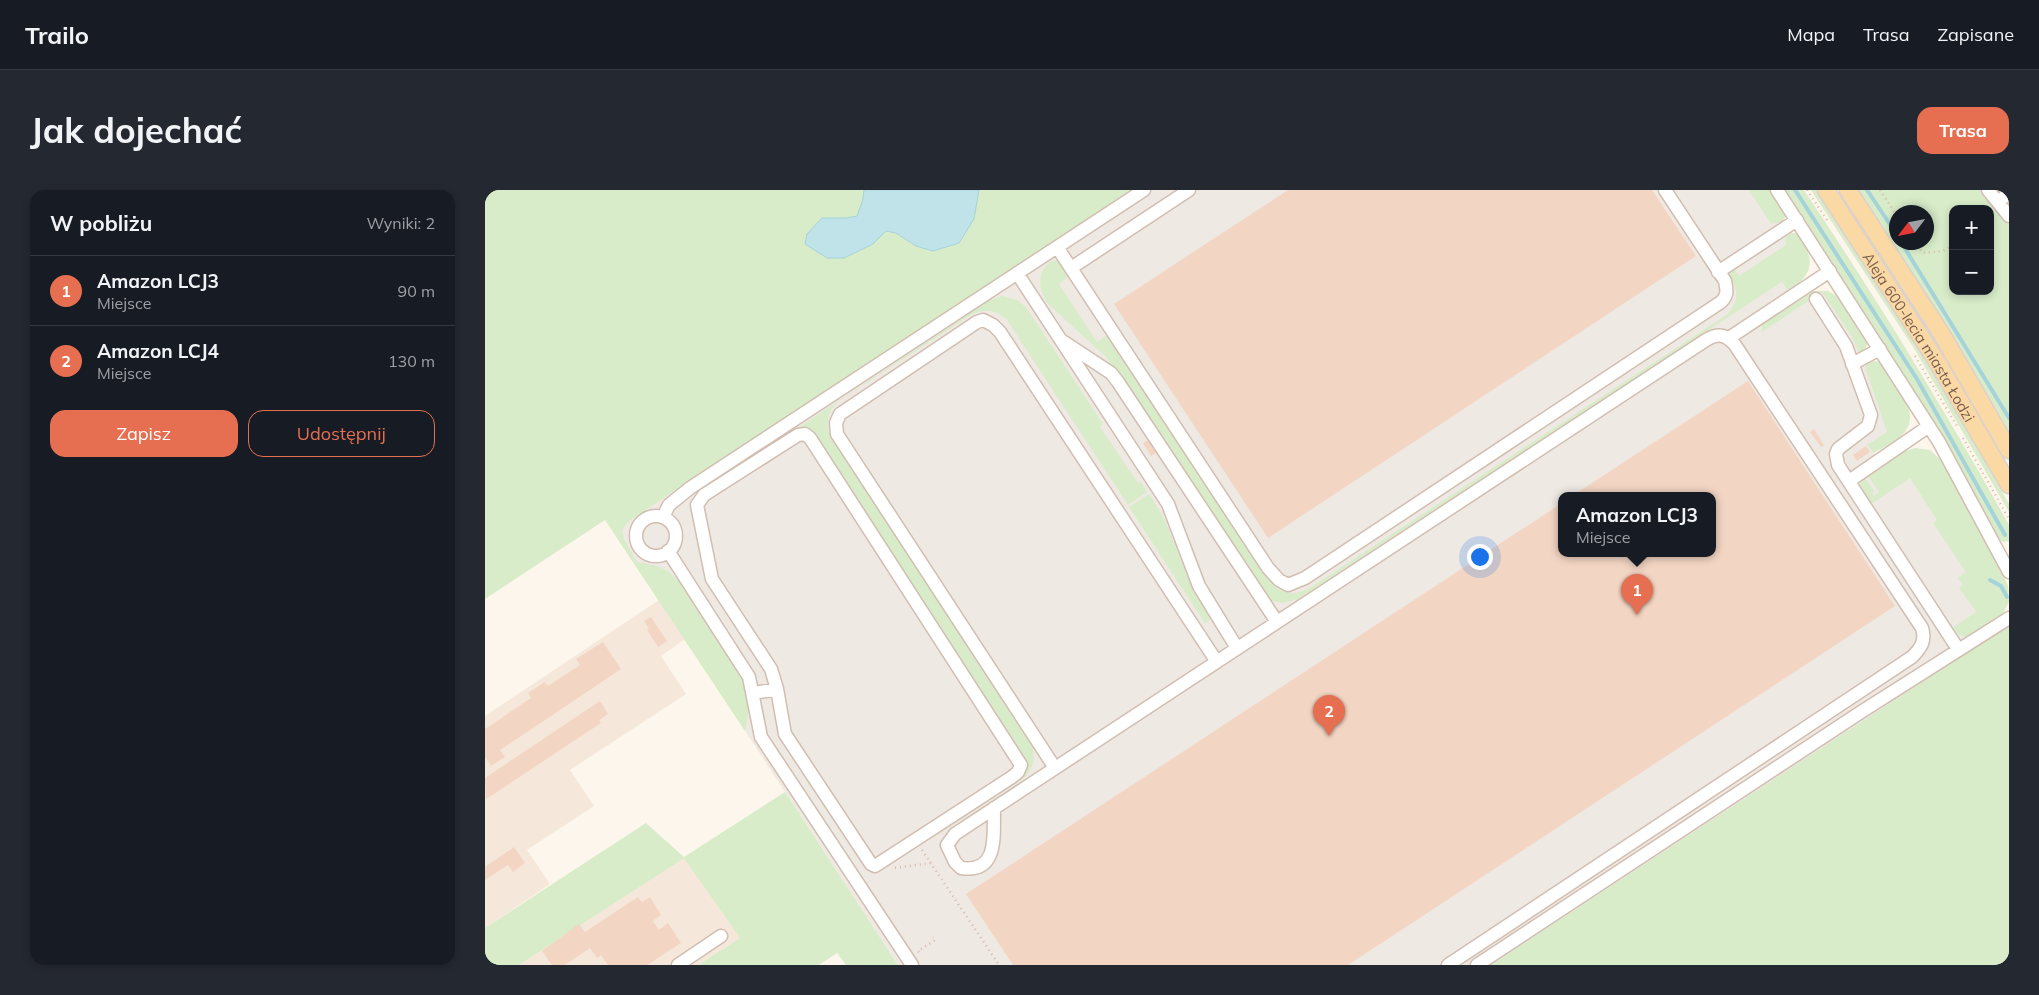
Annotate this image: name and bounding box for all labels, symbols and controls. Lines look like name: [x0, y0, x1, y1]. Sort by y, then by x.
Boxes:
text: Trailo: [25, 20, 89, 50]
text: Mapa: [1787, 23, 1835, 46]
text: Trasa: [1863, 23, 1910, 46]
text: Zapisane: [1938, 23, 2014, 46]
button: Trasa: [1917, 107, 2009, 154]
text: Jak dojechać: [30, 108, 242, 152]
north arrow: [1889, 205, 1934, 250]
map controls: [1949, 205, 1994, 295]
button: +: [1949, 205, 1994, 250]
text: W pobliżu: [50, 210, 152, 236]
text: Wyniki: 2: [366, 213, 435, 233]
street label: Aleja 600-lecia miasta Łodzi: [1859, 248, 1979, 425]
button: −: [1949, 250, 1994, 295]
text: Amazon LCJ3: [97, 269, 219, 293]
text: 1: [61, 281, 71, 301]
text: 90 m: [398, 281, 435, 301]
text: Miejsce: [97, 293, 151, 313]
text: Amazon LCJ4: [97, 339, 219, 363]
text: 2: [61, 351, 71, 371]
text: 130 m: [388, 351, 435, 371]
text: Miejsce: [97, 363, 151, 383]
button: Zapisz: [50, 410, 238, 457]
button: Udostępnij: [248, 410, 435, 457]
popup: [1558, 492, 1716, 557]
text: Amazon LCJ3: [1576, 503, 1698, 527]
text: Miejsce: [1576, 527, 1630, 547]
your location: [1467, 544, 1493, 570]
pin: 1: [1621, 574, 1653, 615]
pin: 2: [1313, 695, 1345, 736]

